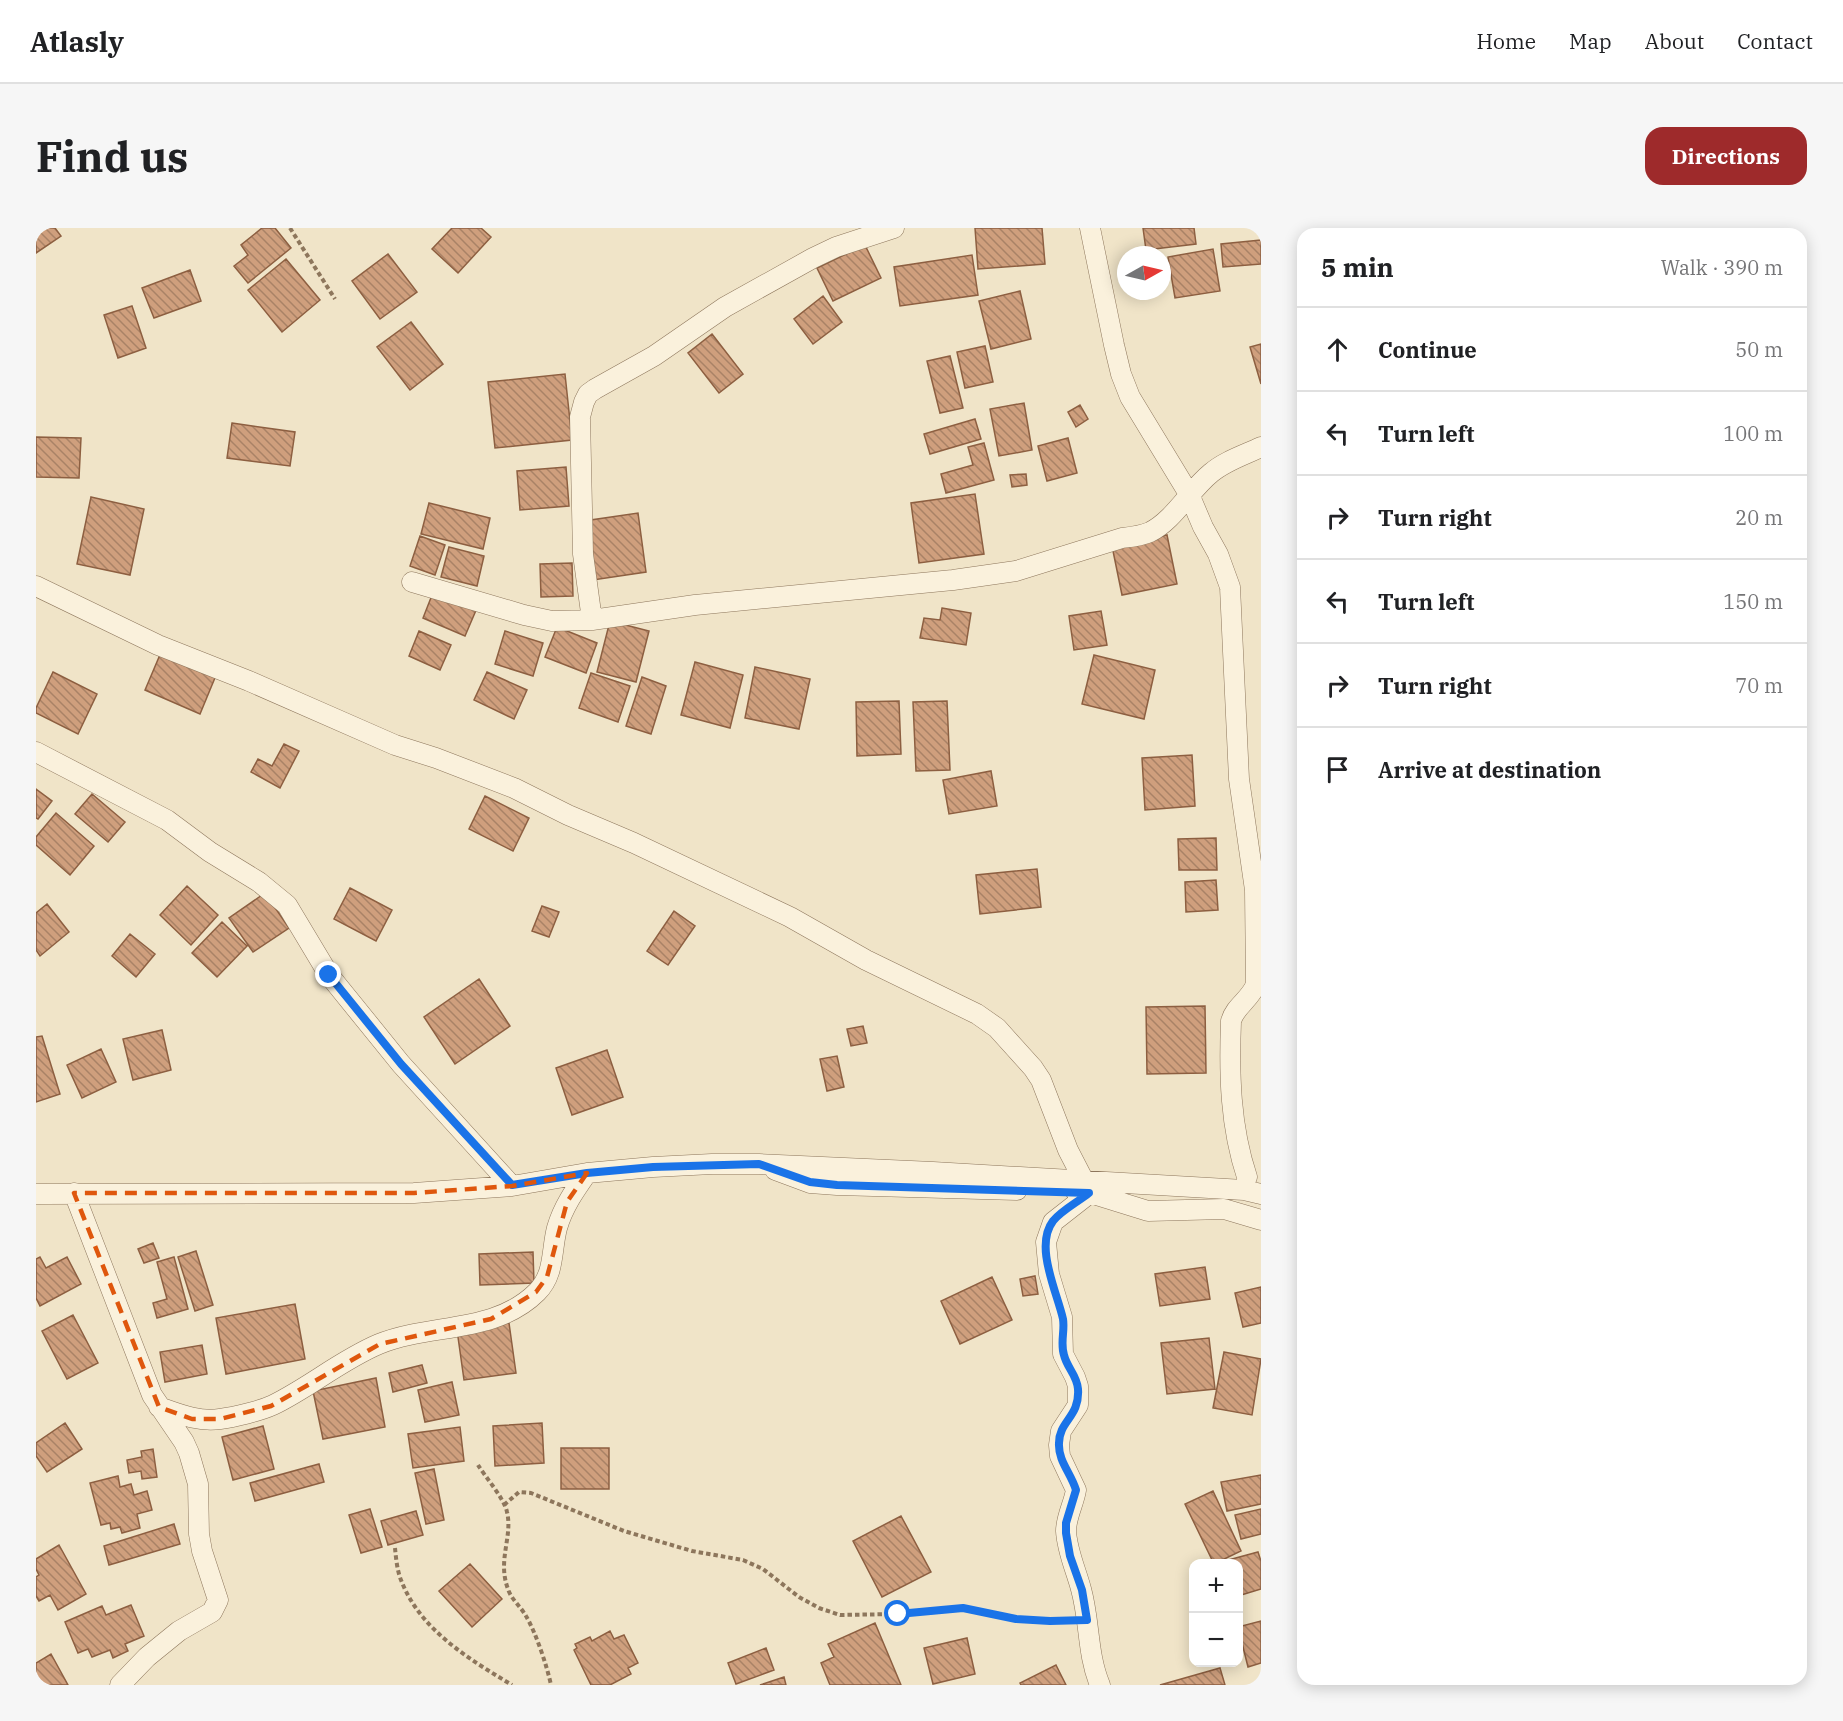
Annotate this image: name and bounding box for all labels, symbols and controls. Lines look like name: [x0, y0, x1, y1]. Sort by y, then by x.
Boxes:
text: Atlasly: [30, 23, 124, 60]
text: Home: [1476, 27, 1536, 55]
text: Map: [1569, 27, 1612, 55]
text: About: [1645, 27, 1704, 55]
text: Contact: [1737, 27, 1813, 55]
button: Directions: [1645, 127, 1807, 185]
text: Find us: [36, 129, 188, 184]
north arrow: [1117, 246, 1171, 300]
text: 5 min: [1321, 250, 1394, 284]
text: Walk · 390 m: [1661, 254, 1783, 281]
icon: ahead: [1321, 333, 1354, 366]
text: Continue: [1378, 335, 1477, 364]
text: 50 m: [1735, 336, 1783, 363]
icon: left: [1321, 417, 1354, 450]
text: Turn left: [1378, 419, 1474, 448]
text: 100 m: [1723, 420, 1783, 447]
icon: right: [1321, 501, 1354, 534]
text: Turn right: [1378, 503, 1492, 532]
text: 20 m: [1735, 504, 1783, 531]
icon: left: [1321, 585, 1354, 618]
text: Turn left: [1378, 587, 1474, 616]
text: 150 m: [1723, 588, 1783, 615]
icon: right: [1321, 669, 1354, 702]
text: Turn right: [1378, 671, 1492, 700]
text: 70 m: [1735, 672, 1783, 699]
icon: arrive: [1321, 753, 1354, 786]
text: Arrive at destination: [1378, 755, 1601, 784]
route end: [315, 961, 341, 987]
map controls: [1189, 1559, 1243, 1667]
button: +: [1189, 1559, 1243, 1613]
route start: [884, 1600, 910, 1626]
button: −: [1189, 1613, 1243, 1667]

